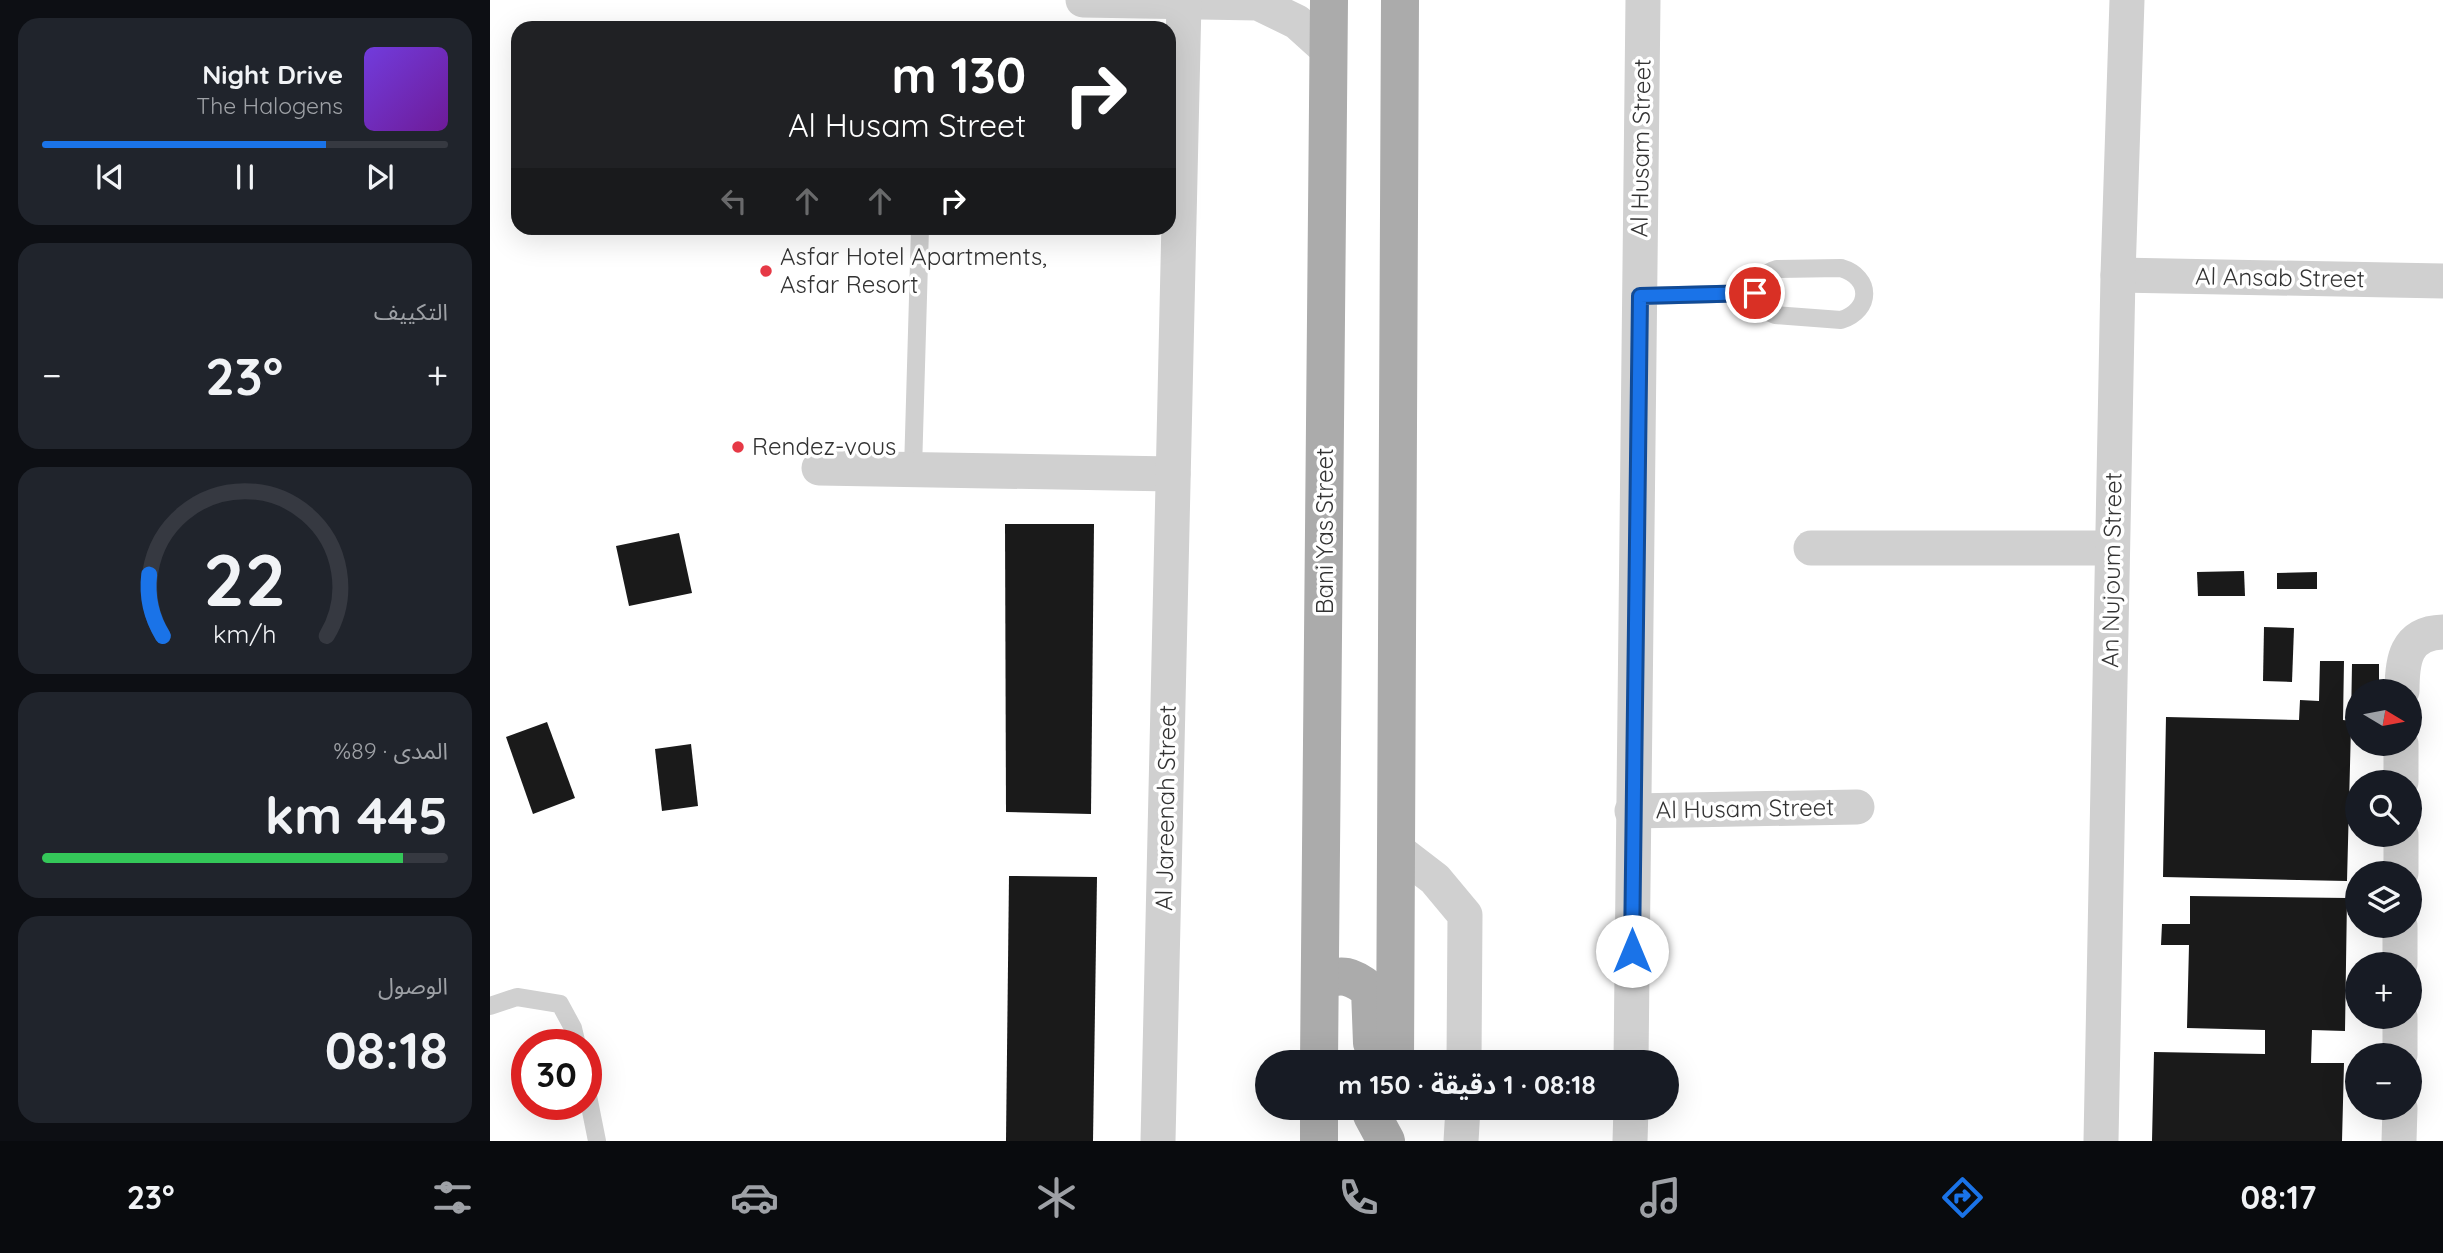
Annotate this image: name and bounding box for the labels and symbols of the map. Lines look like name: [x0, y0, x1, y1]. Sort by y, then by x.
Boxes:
street label: Al Husam Street: [1623, 58, 1657, 238]
place label: Asfar Hotel Apartments, Asfar Resort: [780, 241, 1047, 299]
street label: Al Ansab Street: [2195, 261, 2365, 293]
marker: Asfar Hotel Apartments, Asfar Resort: [758, 263, 774, 279]
pin: [1725, 263, 1785, 323]
place label: Rendez-vous: [752, 431, 896, 461]
marker: Rendez-vous: [730, 439, 746, 455]
street label: Bani Yas Street: [1309, 448, 1339, 614]
street label: An Nujoum Street: [2094, 472, 2128, 668]
north arrow: [2345, 679, 2422, 756]
street label: Al Jareenah Street: [1148, 705, 1182, 911]
street label: Al Husam Street: [1655, 791, 1835, 825]
position arrow: [1595, 914, 1669, 988]
speed limit sign: 30: [511, 1029, 602, 1120]

